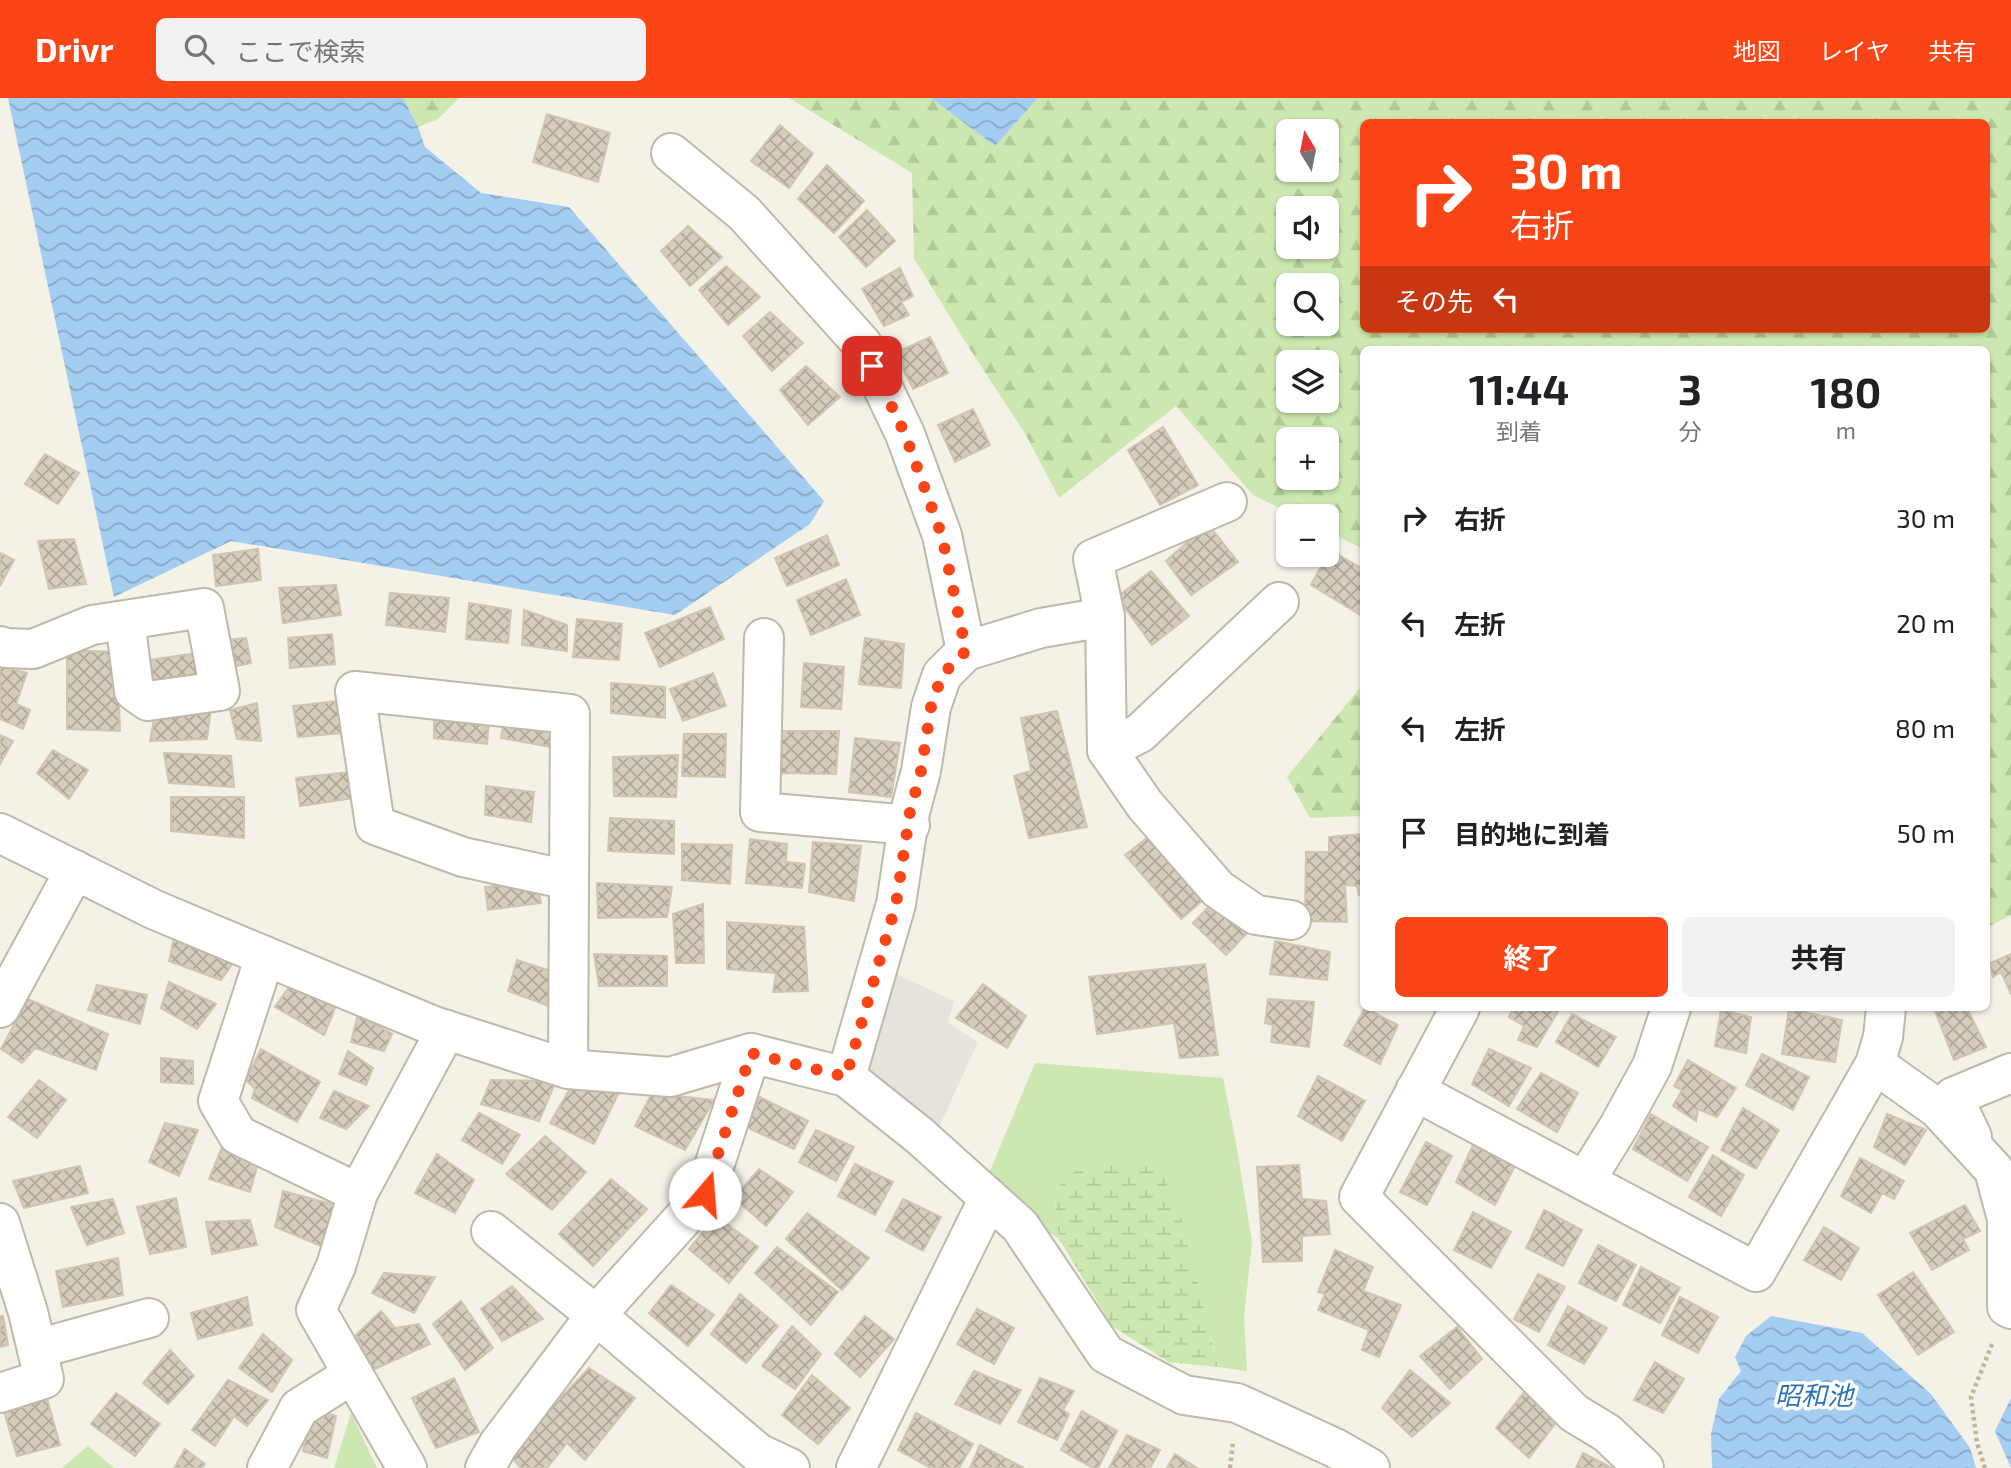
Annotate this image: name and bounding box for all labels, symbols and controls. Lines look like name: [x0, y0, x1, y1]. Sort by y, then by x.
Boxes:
search box: [156, 18, 646, 81]
text: Drivr: [35, 29, 114, 69]
icon: search: [180, 30, 218, 68]
text: ここで検索: [236, 35, 366, 66]
text: 地図: [1733, 36, 1781, 65]
text: レイヤ: [1819, 36, 1890, 65]
text: 共有: [1928, 36, 1976, 65]
north arrow: [1276, 119, 1339, 182]
map controls: [1276, 119, 1339, 567]
text: 30 m: [1510, 140, 1622, 199]
icon: right: [1395, 147, 1486, 238]
button: sound: [1276, 196, 1339, 259]
text: 右折: [1510, 205, 1574, 243]
button: search: [1276, 273, 1339, 336]
icon: left: [1487, 280, 1525, 318]
text: その先: [1395, 285, 1473, 316]
pin: [842, 336, 902, 396]
icon: arrive: [853, 347, 891, 385]
button: layers: [1276, 350, 1339, 413]
text: 11:44: [1469, 363, 1569, 413]
text: 3: [1678, 363, 1702, 413]
text: 180: [1810, 366, 1881, 416]
text: m: [1836, 416, 1856, 444]
text: 到着: [1496, 417, 1542, 445]
text: 分: [1678, 417, 1701, 445]
button: +: [1276, 427, 1339, 490]
icon: right: [1395, 499, 1433, 537]
text: 30 m: [1896, 502, 1955, 533]
text: 右折: [1454, 503, 1506, 534]
button: −: [1276, 504, 1339, 567]
icon: left: [1395, 604, 1433, 642]
text: 20 m: [1896, 607, 1955, 638]
text: 左折: [1454, 608, 1506, 639]
icon: left: [1395, 709, 1433, 747]
text: 80 m: [1895, 712, 1955, 743]
text: 左折: [1454, 713, 1506, 744]
icon: arrive: [1395, 814, 1433, 852]
text: 50 m: [1897, 817, 1955, 848]
text: 目的地に到着: [1454, 818, 1610, 849]
button: 終了: [1395, 917, 1668, 997]
button: 共有: [1682, 917, 1955, 997]
position arrow: [668, 1157, 742, 1231]
water label: 昭和池: [1775, 1379, 1856, 1410]

